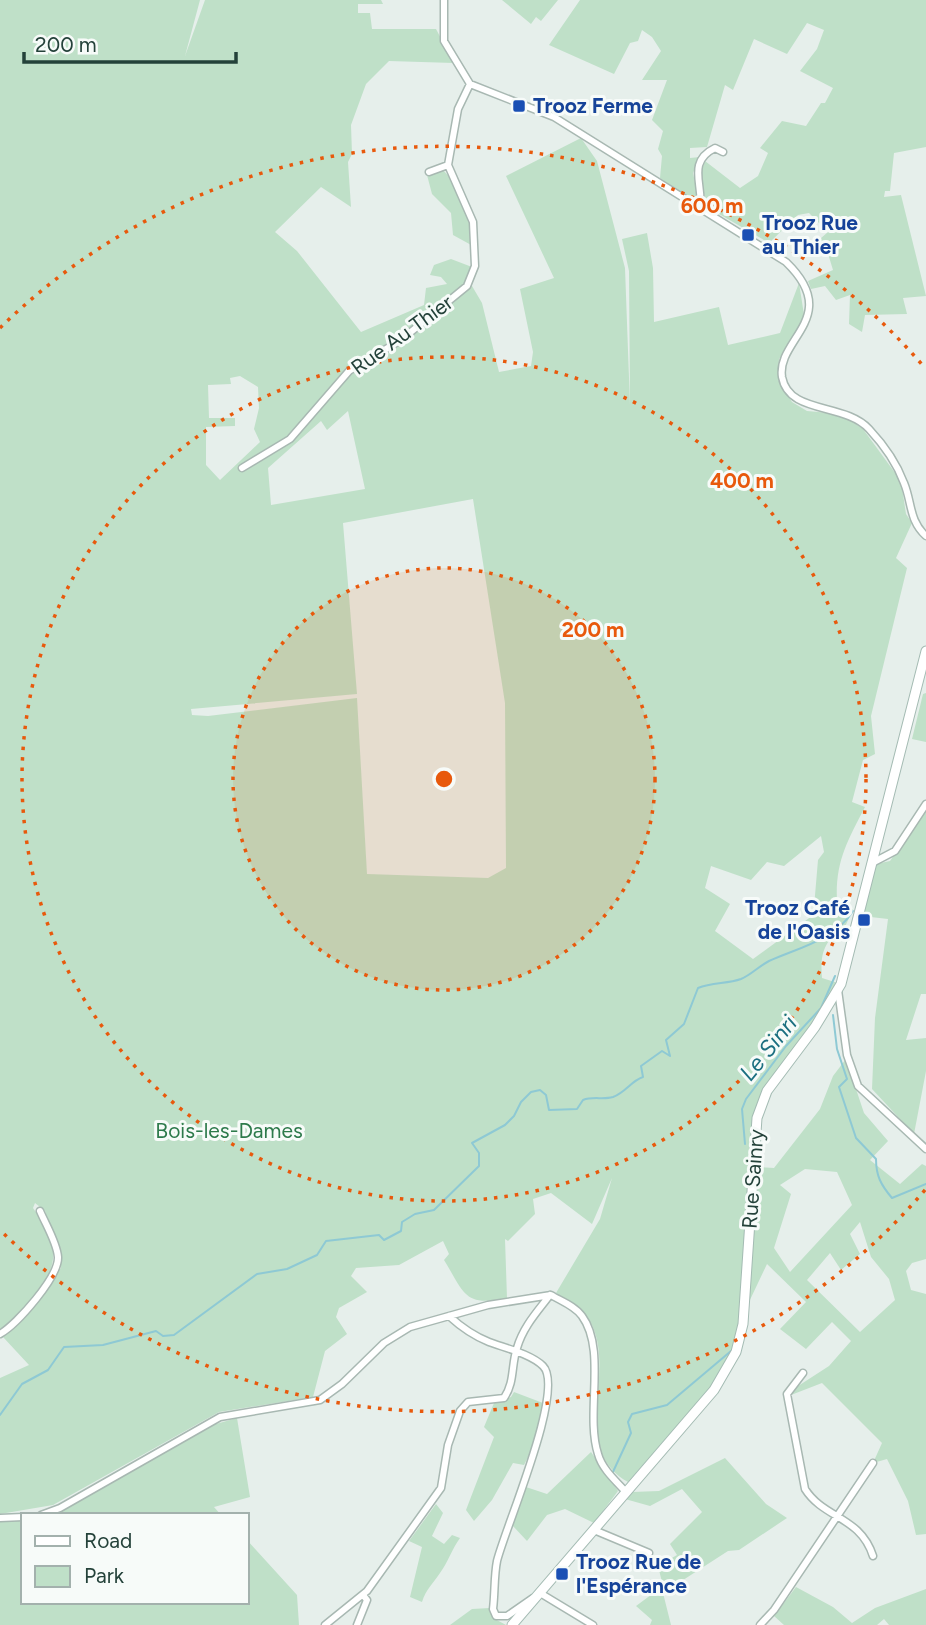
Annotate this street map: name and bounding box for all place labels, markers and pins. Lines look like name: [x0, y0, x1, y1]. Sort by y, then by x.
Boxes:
place label: Trooz Ferme: [533, 93, 653, 118]
marker: Trooz Ferme: [511, 98, 527, 114]
place label: Trooz Rue au Thier: [762, 210, 858, 259]
marker: Trooz Rue au Thier: [740, 227, 756, 243]
centre of rings: [432, 767, 456, 791]
place label: Trooz Café de l'Oasis: [745, 895, 850, 944]
marker: Trooz Café de l'Oasis: [856, 912, 872, 928]
place label: Trooz Rue de l'Espérance: [576, 1549, 701, 1598]
marker: Trooz Rue de l'Espérance: [554, 1566, 570, 1582]

